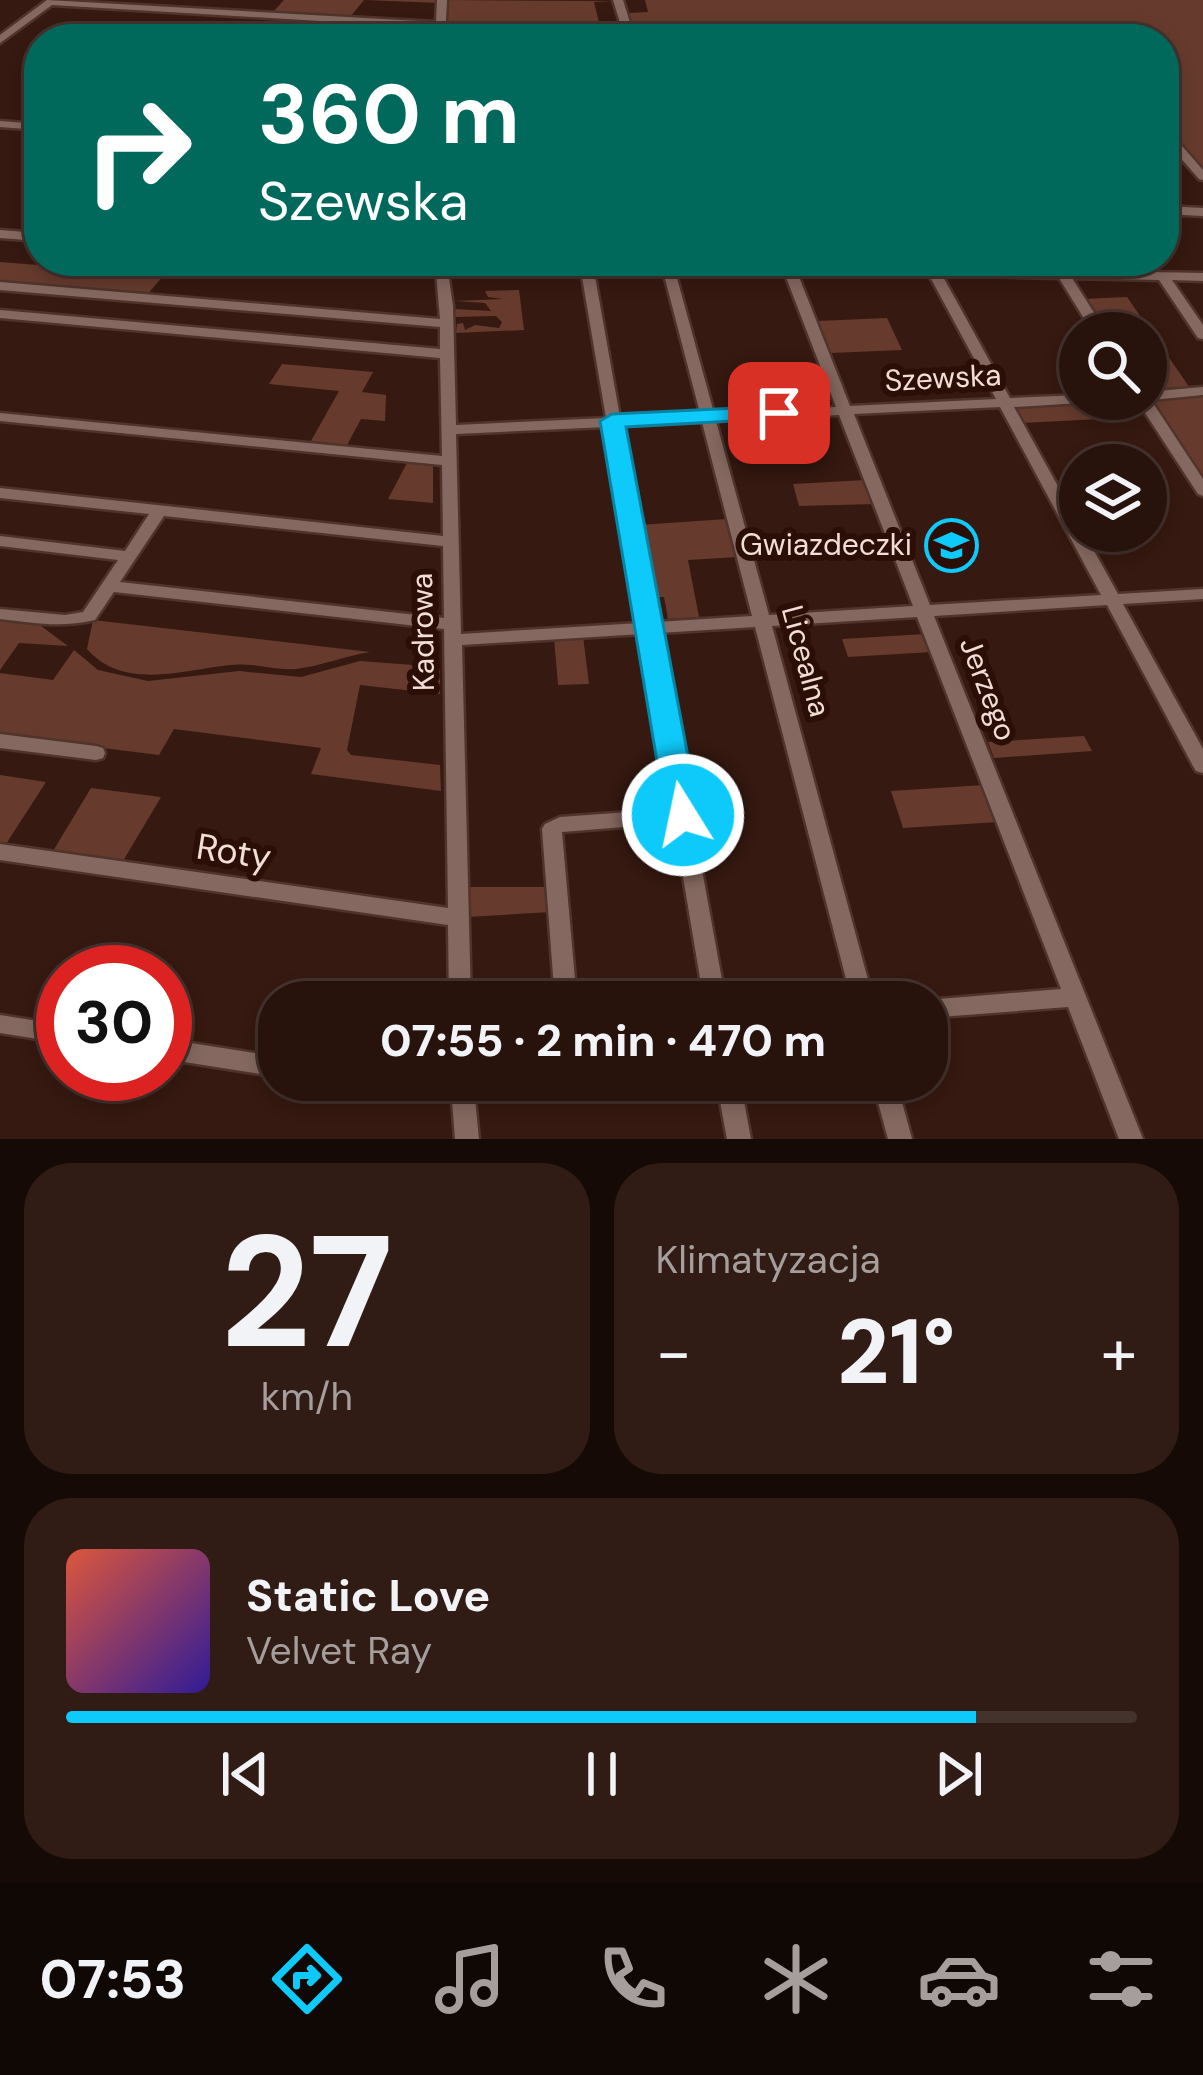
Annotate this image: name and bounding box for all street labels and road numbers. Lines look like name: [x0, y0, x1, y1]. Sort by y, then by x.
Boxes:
street label: Szewska: [884, 355, 1002, 400]
street label: Kadrowa: [402, 572, 443, 692]
street label: Licealna: [773, 601, 840, 721]
street label: Jerzego: [951, 632, 1026, 746]
street label: Roty: [193, 822, 275, 881]

